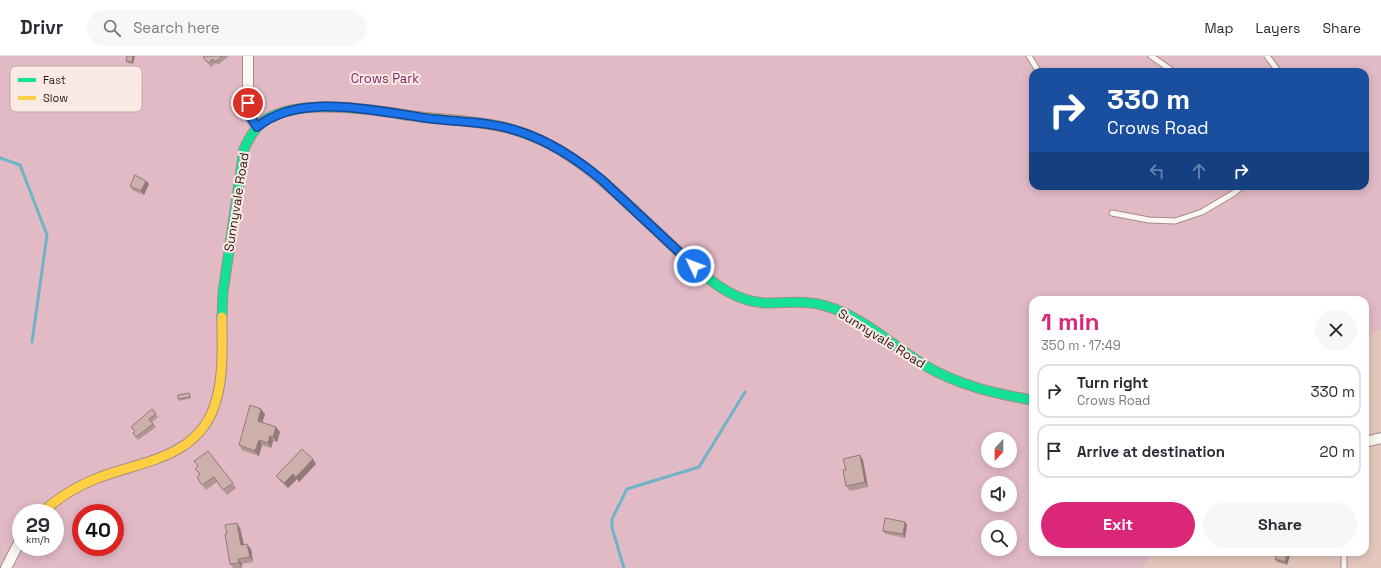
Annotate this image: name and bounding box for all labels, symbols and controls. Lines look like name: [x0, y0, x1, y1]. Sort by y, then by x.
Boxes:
search box: [87, 10, 367, 46]
text: Drivr: [20, 15, 63, 40]
icon: search: [101, 17, 123, 39]
text: Search here: [133, 18, 220, 37]
text: Map: [1204, 19, 1234, 37]
text: Layers: [1256, 19, 1300, 37]
text: Share: [1322, 19, 1361, 37]
legend: [10, 66, 142, 112]
park label: Crows Park: [351, 70, 419, 87]
text: Fast: [43, 73, 66, 87]
text: 330 m: [1107, 81, 1190, 117]
icon: right: [1041, 84, 1093, 136]
pin: [231, 86, 265, 120]
text: Slow: [43, 91, 68, 105]
icon: arrive: [237, 92, 259, 114]
text: Crows Road: [1107, 116, 1209, 139]
street label: Sunnyvale Road: [220, 151, 253, 253]
icon: left: [1146, 160, 1168, 182]
icon: ahead: [1188, 160, 1210, 182]
icon: right: [1230, 160, 1252, 182]
position arrow: [673, 245, 715, 287]
street label: Sunnyvale Road: [835, 305, 929, 372]
text: 1 min: [1041, 306, 1100, 337]
button: close: [1315, 309, 1357, 351]
text: 350 m · 17:49: [1041, 337, 1121, 354]
text: Turn right: [1077, 373, 1148, 392]
icon: right: [1043, 380, 1065, 402]
text: 330 m: [1311, 382, 1355, 401]
text: Crows Road: [1077, 392, 1150, 409]
north arrow: [981, 432, 1017, 468]
map controls: [981, 432, 1017, 556]
icon: arrive: [1043, 440, 1065, 462]
text: Arrive at destination: [1077, 442, 1225, 461]
text: 20 m: [1320, 442, 1355, 461]
button: sound: [981, 476, 1017, 512]
button: Exit: [1041, 502, 1195, 548]
button: Share: [1203, 502, 1357, 548]
speed limit sign: 40: [72, 504, 124, 556]
text: 29: [26, 512, 50, 538]
button: search: [981, 520, 1017, 556]
text: km/h: [26, 533, 50, 546]

